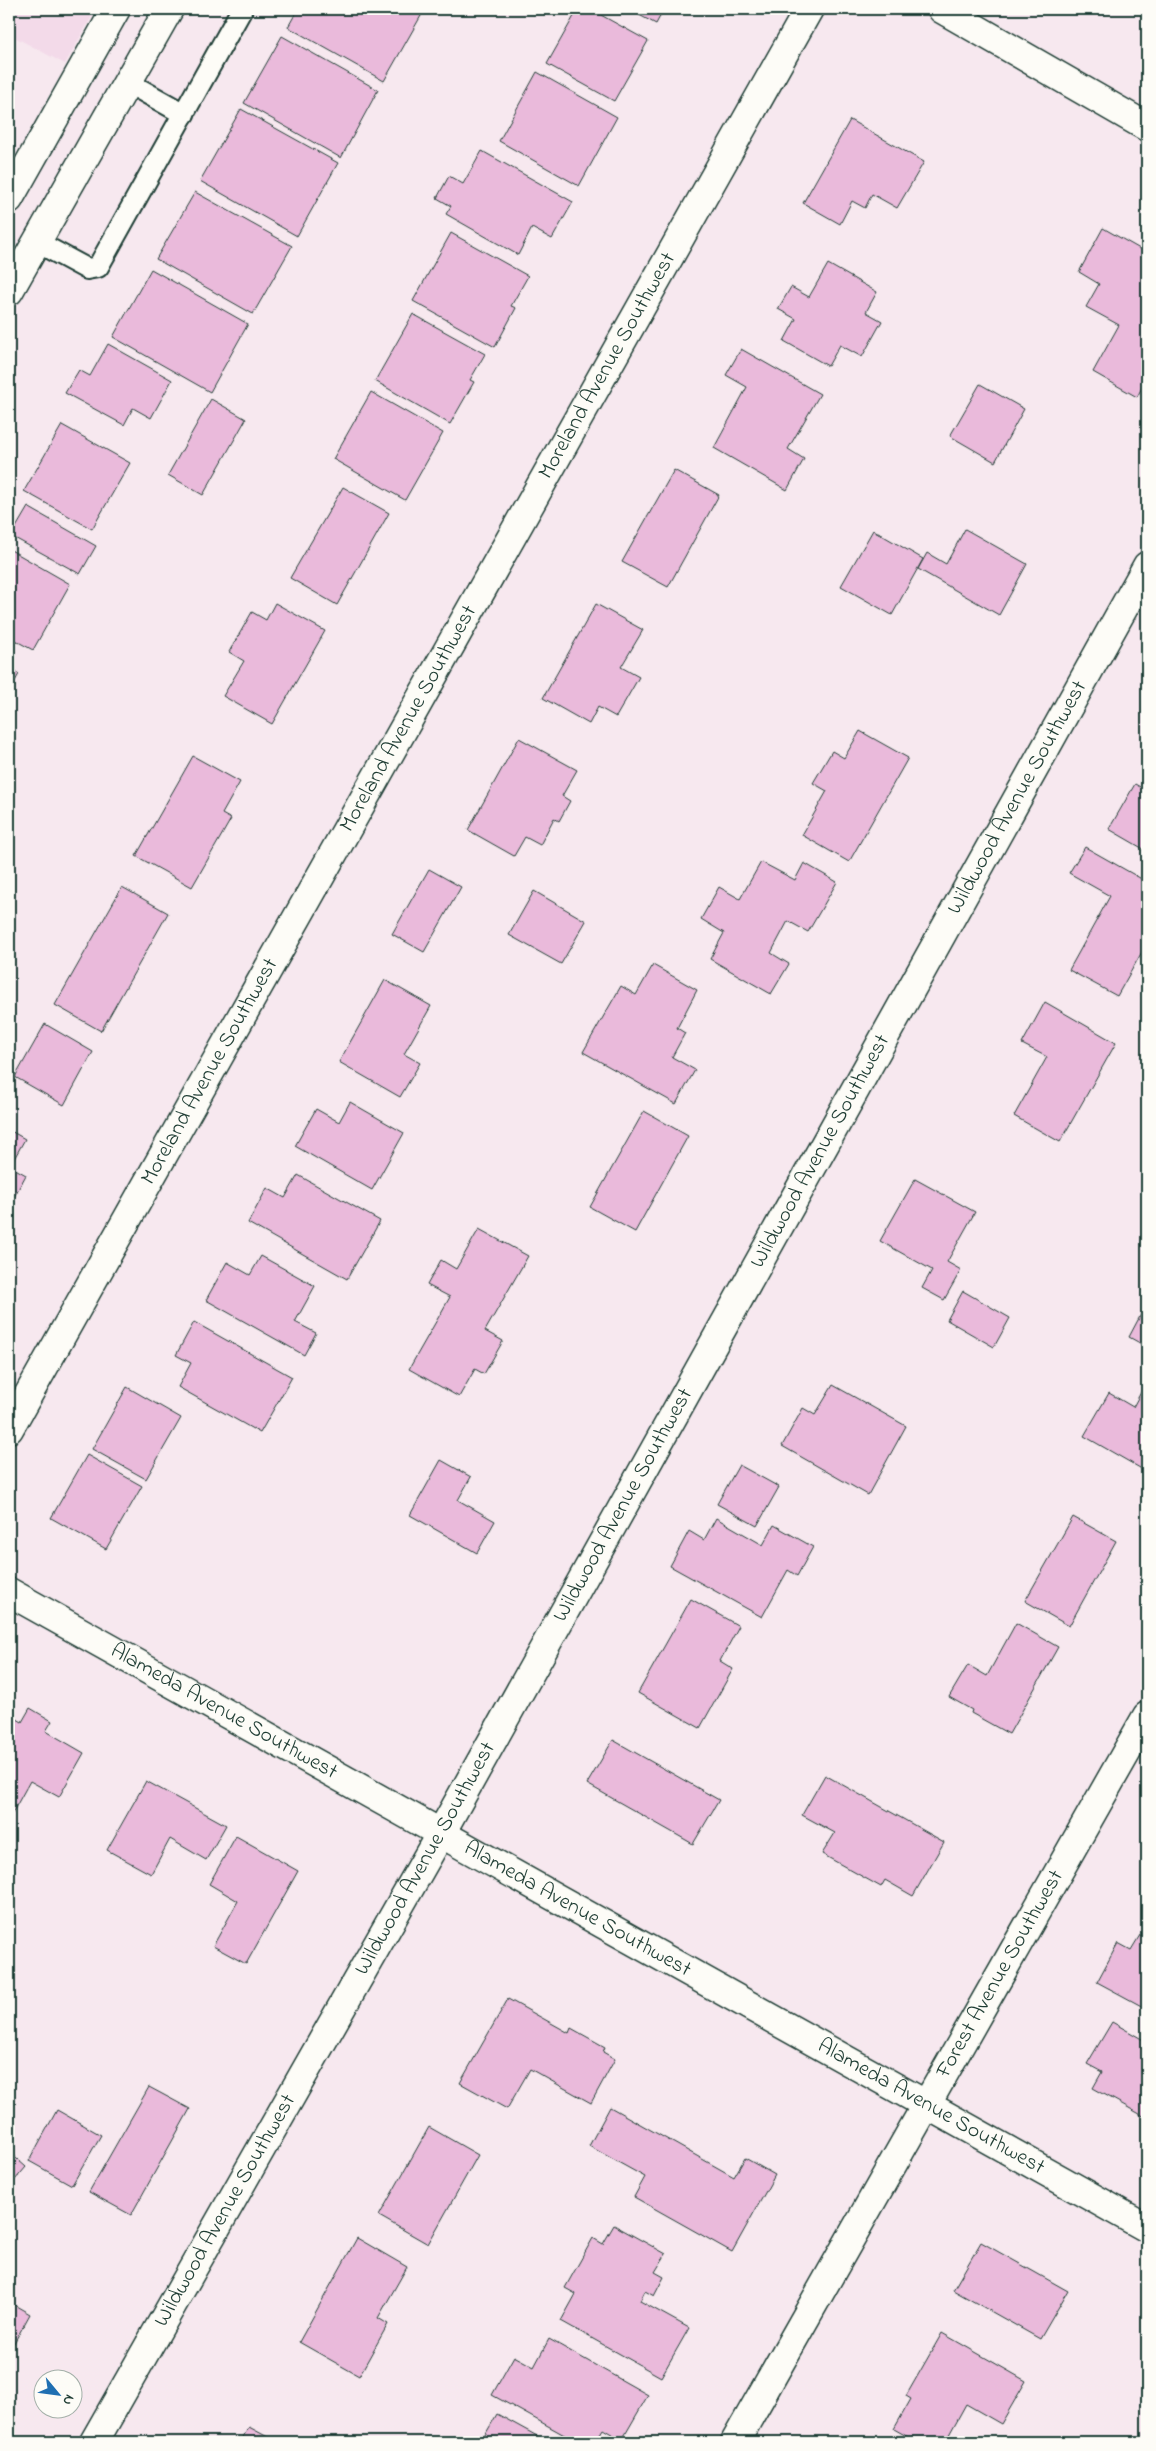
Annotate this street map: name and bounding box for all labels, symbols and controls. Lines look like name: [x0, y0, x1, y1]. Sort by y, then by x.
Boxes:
street label: Moreland Avenue Southwest: [531, 246, 685, 485]
street label: Moreland Avenue Southwest: [332, 599, 486, 838]
street label: Wildwood Avenue Southwest: [940, 674, 1096, 921]
street label: Moreland Avenue Southwest: [133, 952, 287, 1191]
street label: Wildwood Avenue Southwest: [743, 1028, 899, 1274]
street label: Wildwood Avenue Southwest: [545, 1382, 702, 1628]
street label: Alameda Avenue Southwest: [104, 1636, 344, 1789]
street label: Wildwood Avenue Southwest: [347, 1736, 505, 1981]
street label: Alameda Avenue Southwest: [458, 1833, 697, 1986]
street label: Forest Avenue Southwest: [928, 1864, 1073, 2085]
street label: Alameda Avenue Southwest: [811, 2031, 1051, 2184]
street label: Wildwood Avenue Southwest: [147, 2088, 305, 2333]
north arrow: [32, 2368, 82, 2418]
text: N: [57, 2390, 80, 2409]

